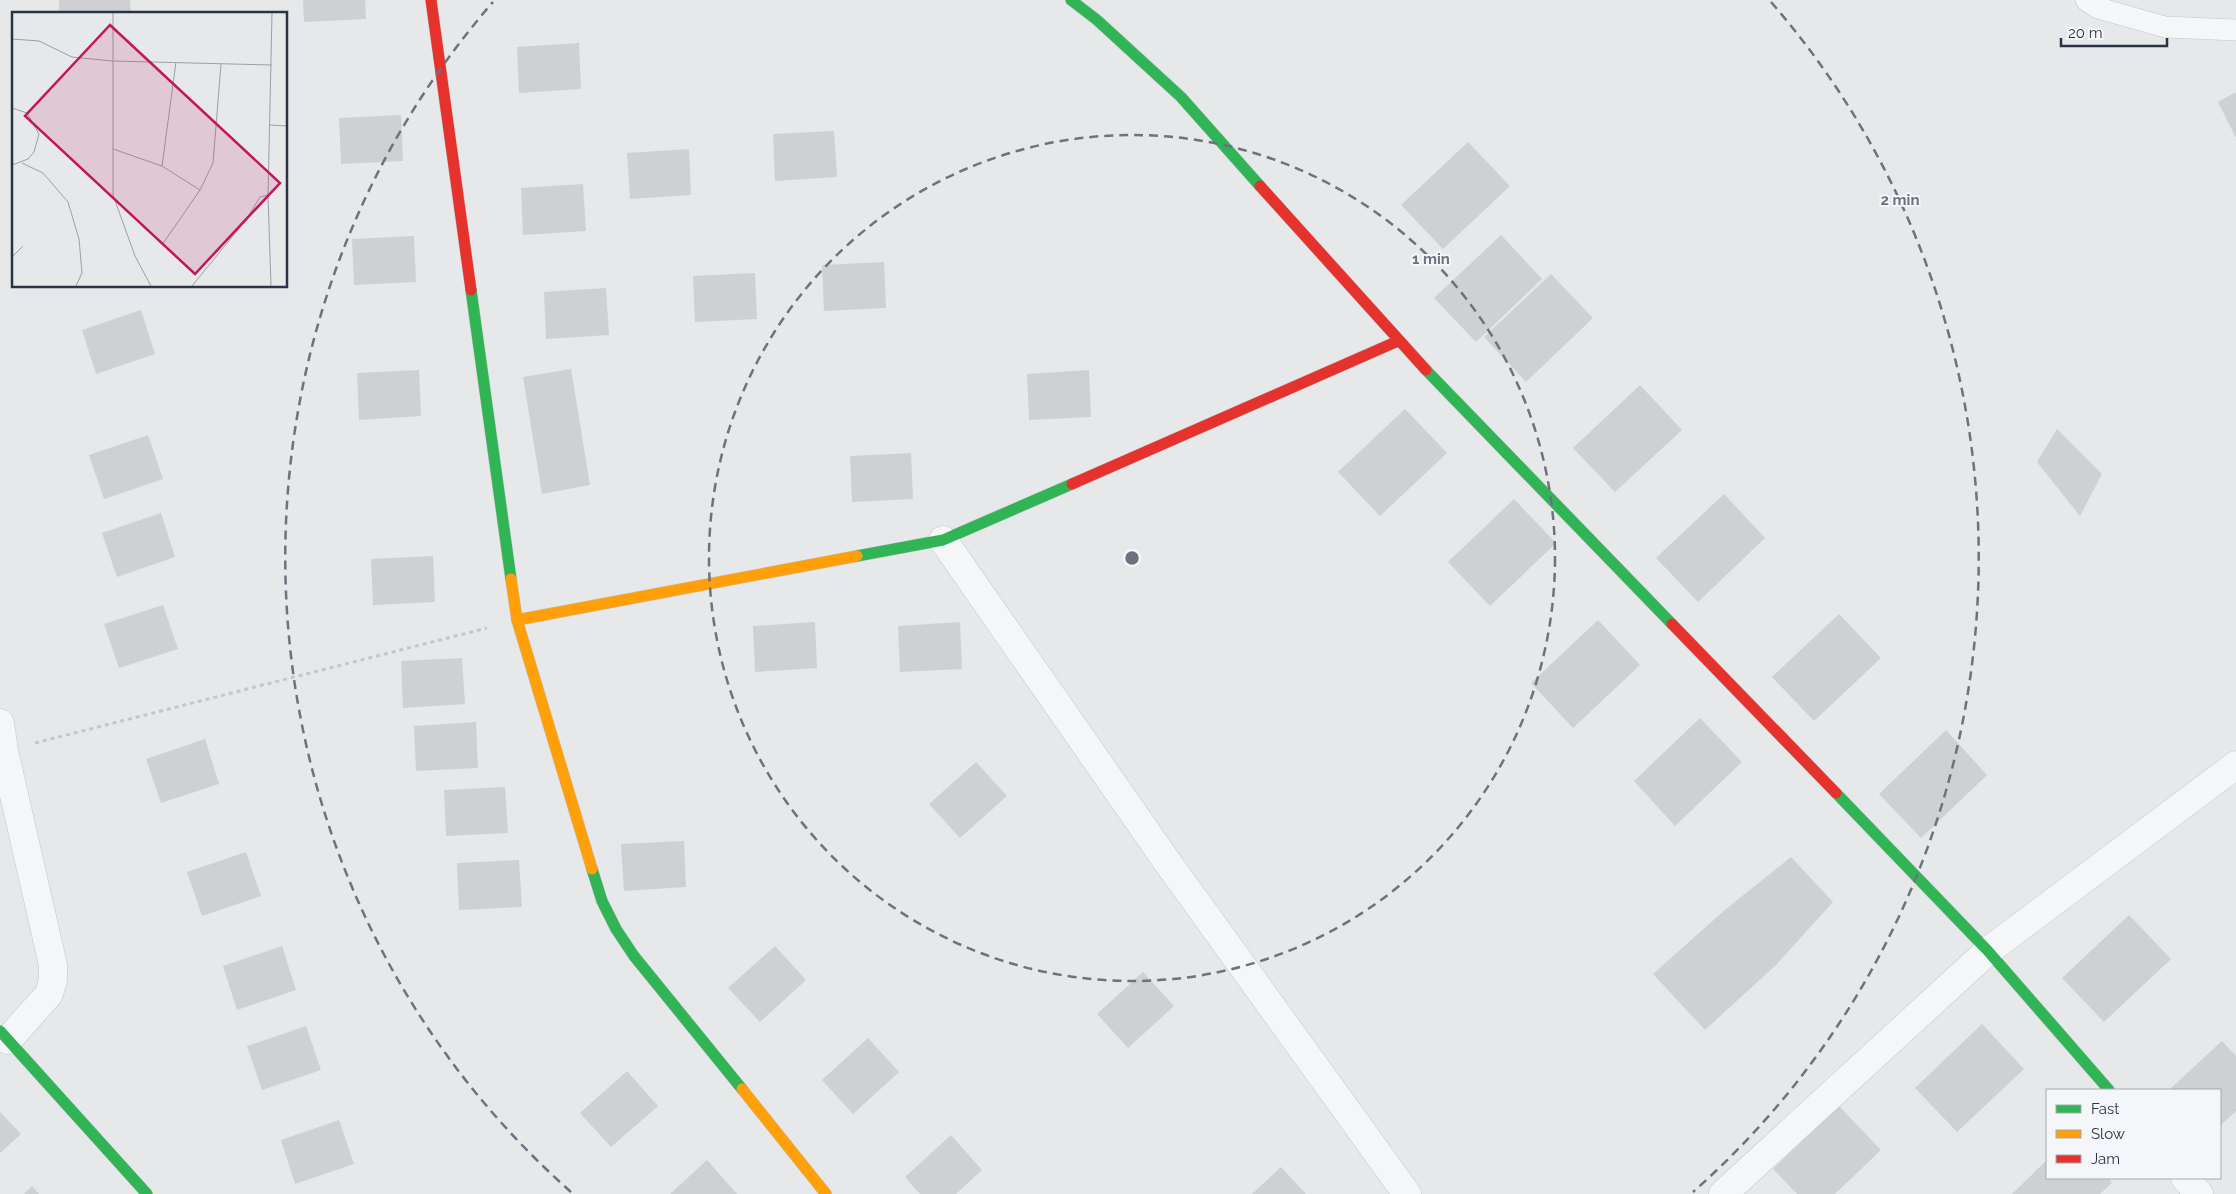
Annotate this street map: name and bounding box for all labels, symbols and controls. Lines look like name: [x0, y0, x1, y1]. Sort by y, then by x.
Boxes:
inset map: [12, 12, 288, 288]
scale bar: [2061, 15, 2167, 47]
text: 20 m: [2068, 24, 2103, 42]
text: 2 min: [1881, 191, 1919, 209]
text: 1 min: [1412, 250, 1450, 268]
centre of rings: [1123, 549, 1141, 567]
legend: [2046, 1089, 2221, 1179]
text: Fast: [2091, 1100, 2119, 1118]
text: Slow: [2091, 1125, 2125, 1143]
text: Jam: [2091, 1150, 2120, 1168]

